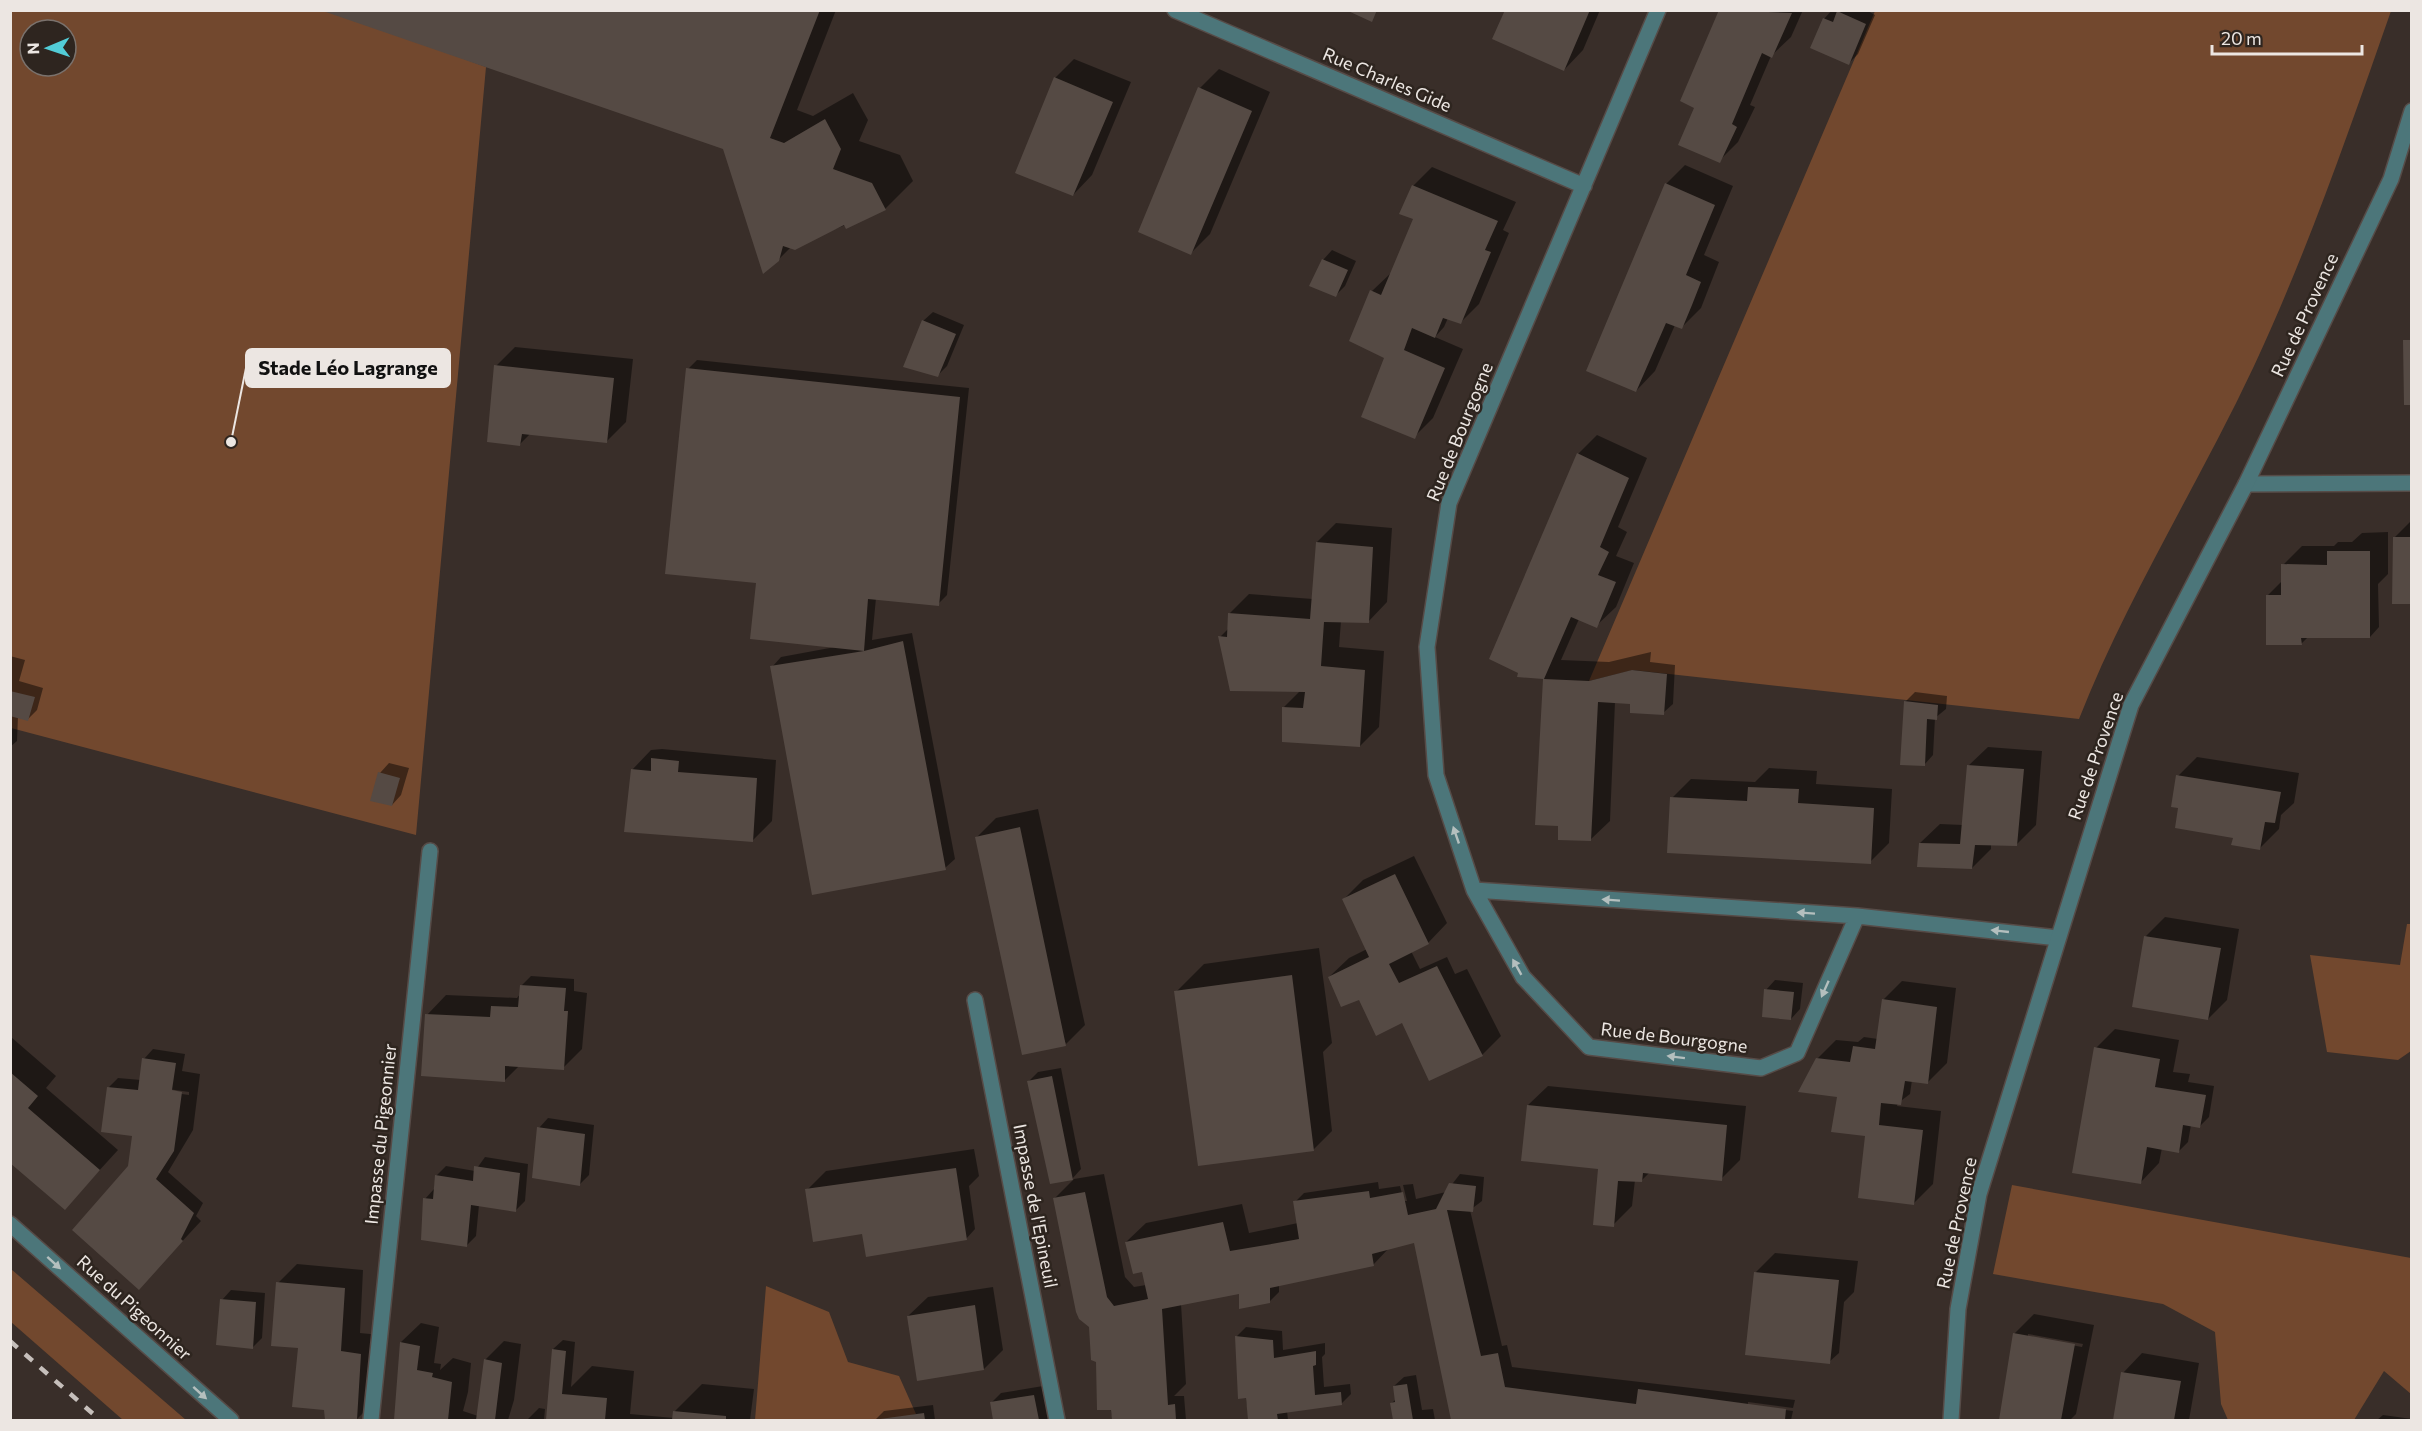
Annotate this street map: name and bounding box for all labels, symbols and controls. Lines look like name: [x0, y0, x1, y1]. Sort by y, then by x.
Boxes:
north arrow: [18, 18, 78, 78]
scale bar: [2212, 18, 2362, 56]
text: 20 m: [2221, 27, 2262, 49]
text: N: [23, 42, 42, 55]
street label: Rue Charles Gide: [1320, 42, 1455, 116]
street label: Rue de Provence: [2266, 249, 2342, 380]
callout: Stade Léo Lagrange: [246, 349, 450, 387]
text: Stade Léo Lagrange: [258, 355, 438, 379]
street label: Rue de Bourgogne: [1421, 359, 1497, 504]
street label: Rue de Provence: [2063, 689, 2127, 823]
one-way arrow: [1451, 826, 1460, 844]
one-way arrow: [1602, 895, 1621, 904]
one-way arrow: [1796, 908, 1815, 917]
one-way arrow: [1990, 926, 2009, 936]
one-way arrow: [1512, 959, 1523, 975]
one-way arrow: [1821, 980, 1830, 997]
street label: Rue de Bourgogne: [1599, 1017, 1749, 1057]
street label: Impasse du Pigeonnier: [360, 1042, 400, 1225]
one-way arrow: [1666, 1053, 1685, 1062]
street label: Impasse de l'Epineuil: [1009, 1122, 1063, 1290]
street label: Rue de Provence: [1931, 1155, 1981, 1291]
street label: Rue du Pigeonnier: [73, 1250, 196, 1364]
one-way arrow: [46, 1256, 61, 1269]
one-way arrow: [192, 1386, 207, 1399]

